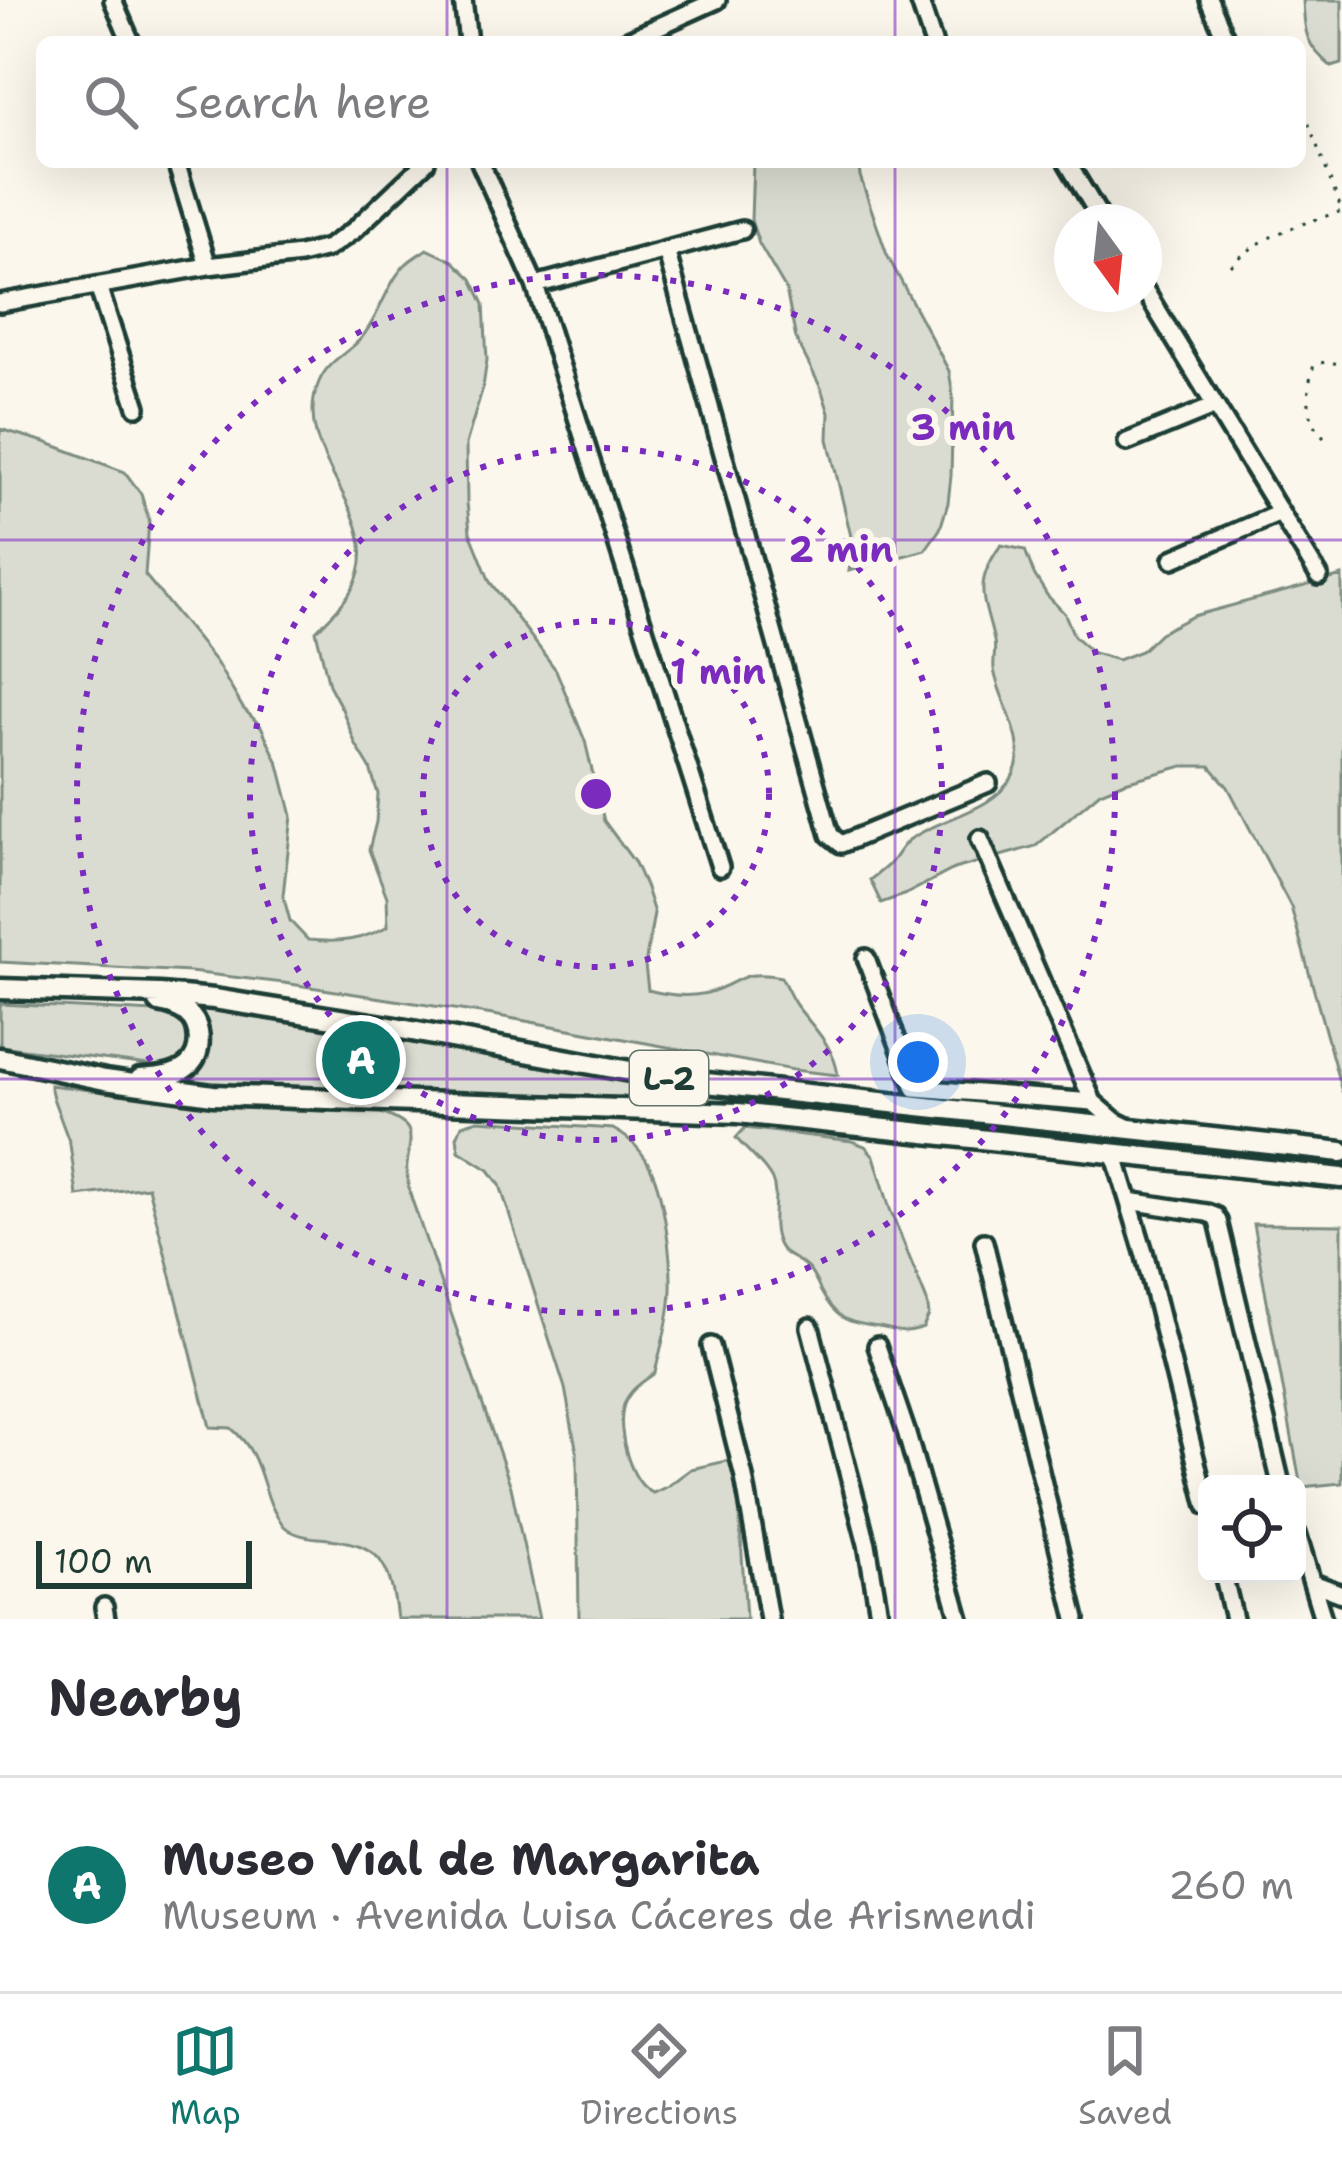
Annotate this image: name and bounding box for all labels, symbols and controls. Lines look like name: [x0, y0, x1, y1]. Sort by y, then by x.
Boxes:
search box: [36, 36, 1306, 168]
icon: search: [78, 69, 144, 135]
text: Search here: [174, 72, 431, 132]
north arrow: [1054, 204, 1162, 312]
text: 3 min: [911, 403, 1016, 452]
text: 2 min: [789, 525, 894, 574]
text: 1 min: [670, 647, 766, 696]
centre of rings: [575, 773, 617, 815]
pin: A: [322, 1015, 400, 1105]
your location: [888, 1032, 948, 1092]
road number: L-2: [630, 1051, 708, 1105]
map controls: [1198, 1475, 1306, 1583]
button: locate: [1198, 1475, 1306, 1583]
scale bar: [36, 1535, 252, 1588]
text: 100 m: [54, 1539, 153, 1584]
text: Nearby: [48, 1663, 243, 1731]
text: Museo Vial de Margarita: [162, 1829, 760, 1889]
text: A: [72, 1859, 102, 1911]
text: 260 m: [1168, 1859, 1294, 1911]
text: Museum · Avenida Luisa Cáceres de Arismendi: [162, 1889, 1036, 1941]
tab: Map: [170, 2018, 241, 2135]
tab: Directions: [581, 2018, 738, 2135]
tab: Saved: [1078, 2018, 1172, 2135]

